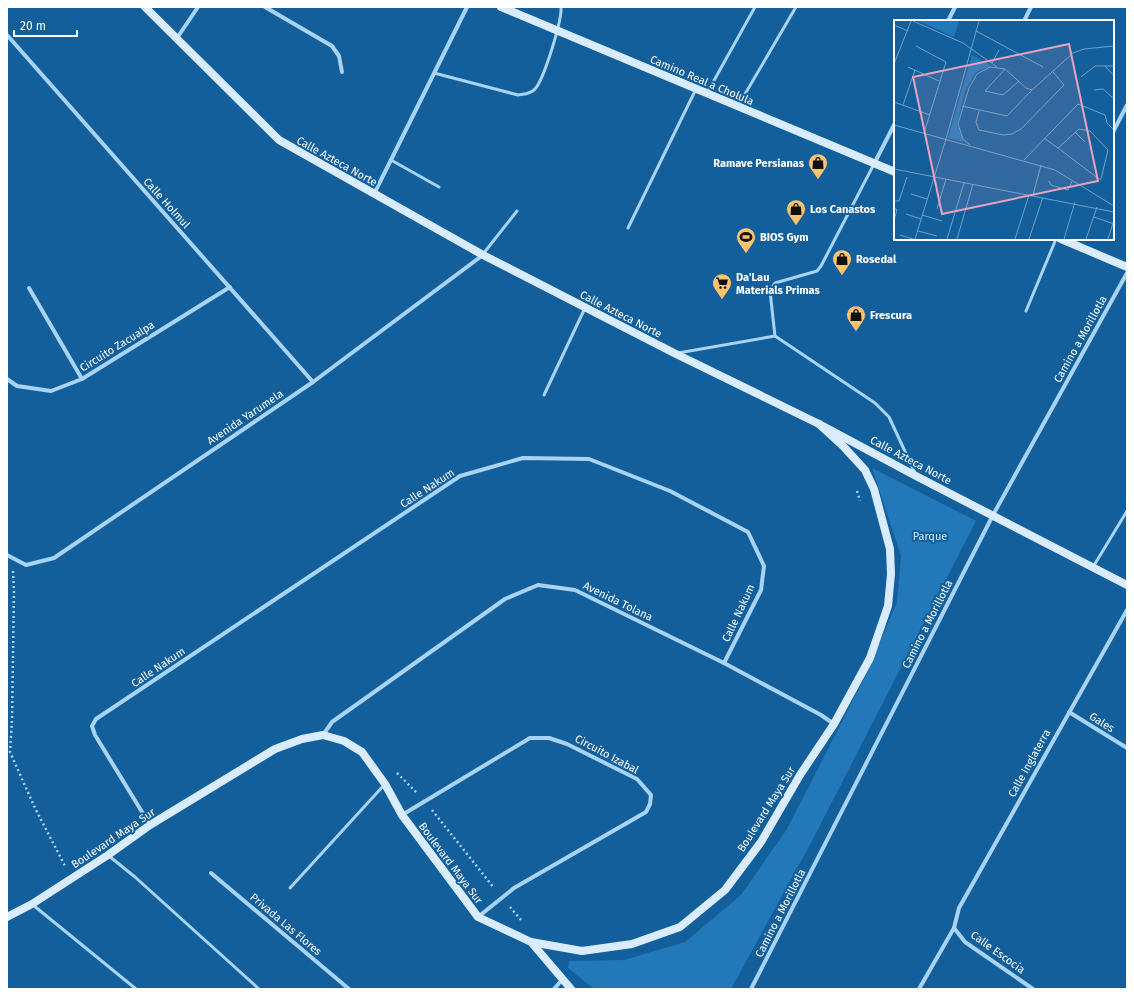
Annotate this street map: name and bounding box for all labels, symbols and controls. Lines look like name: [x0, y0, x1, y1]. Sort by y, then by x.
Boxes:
scale bar: [14, 12, 77, 38]
text: 20 m: [20, 19, 46, 33]
inset map: [894, 20, 1114, 240]
street label: Camino Real a Cholula: [648, 53, 756, 108]
street label: Calle Azteca Norte: [294, 134, 379, 189]
shop icon: Ramave Persianas: [807, 152, 829, 180]
place label: Ramave Persianas: [713, 157, 805, 170]
street label: Calle Holmul: [141, 175, 193, 231]
shop icon: Los Canastos: [785, 198, 807, 226]
place label: Los Canastos: [810, 203, 876, 216]
sports icon: BIOS Gym: [735, 226, 757, 254]
place label: BIOS Gym: [760, 231, 809, 244]
shop icon: Rosedal: [831, 248, 853, 276]
place label: Rosedal: [856, 253, 897, 266]
place label: Da'Lau Materials Primas: [736, 271, 821, 297]
supermarket icon: Da'Lau Materials Primas: [711, 272, 733, 300]
street label: Calle Azteca Norte: [578, 288, 664, 341]
street label: Camino a Morillotla: [1051, 293, 1110, 385]
shop icon: Frescura: [845, 304, 867, 332]
place label: Frescura: [870, 309, 912, 322]
street label: Circuito Zacualpa: [78, 318, 157, 375]
street label: Avenida Yarumela: [205, 387, 286, 448]
street label: Calle Azteca Norte: [868, 434, 954, 487]
street label: Calle Nakum: [398, 466, 457, 511]
park label: Parque: [913, 530, 947, 543]
street label: Camino a Morillotla: [900, 578, 955, 671]
street label: Avenida Tolana: [581, 579, 655, 624]
street label: Calle Nakum: [719, 582, 757, 644]
street label: Calle Nakum: [129, 645, 188, 690]
street label: Gales: [1087, 710, 1117, 735]
street label: Calle Inglaterra: [1005, 727, 1053, 799]
street label: Circuito Izabal: [573, 732, 641, 777]
street label: Boulevard Maya Sur: [735, 763, 798, 854]
street label: Boulevard Maya Sur: [69, 805, 158, 871]
street label: Boulevard Maya Sur: [416, 820, 486, 907]
street label: Camino a Morillotla: [753, 867, 808, 960]
street label: Privada Las Flores: [247, 891, 324, 958]
street label: Calle Escocia: [968, 928, 1027, 976]

